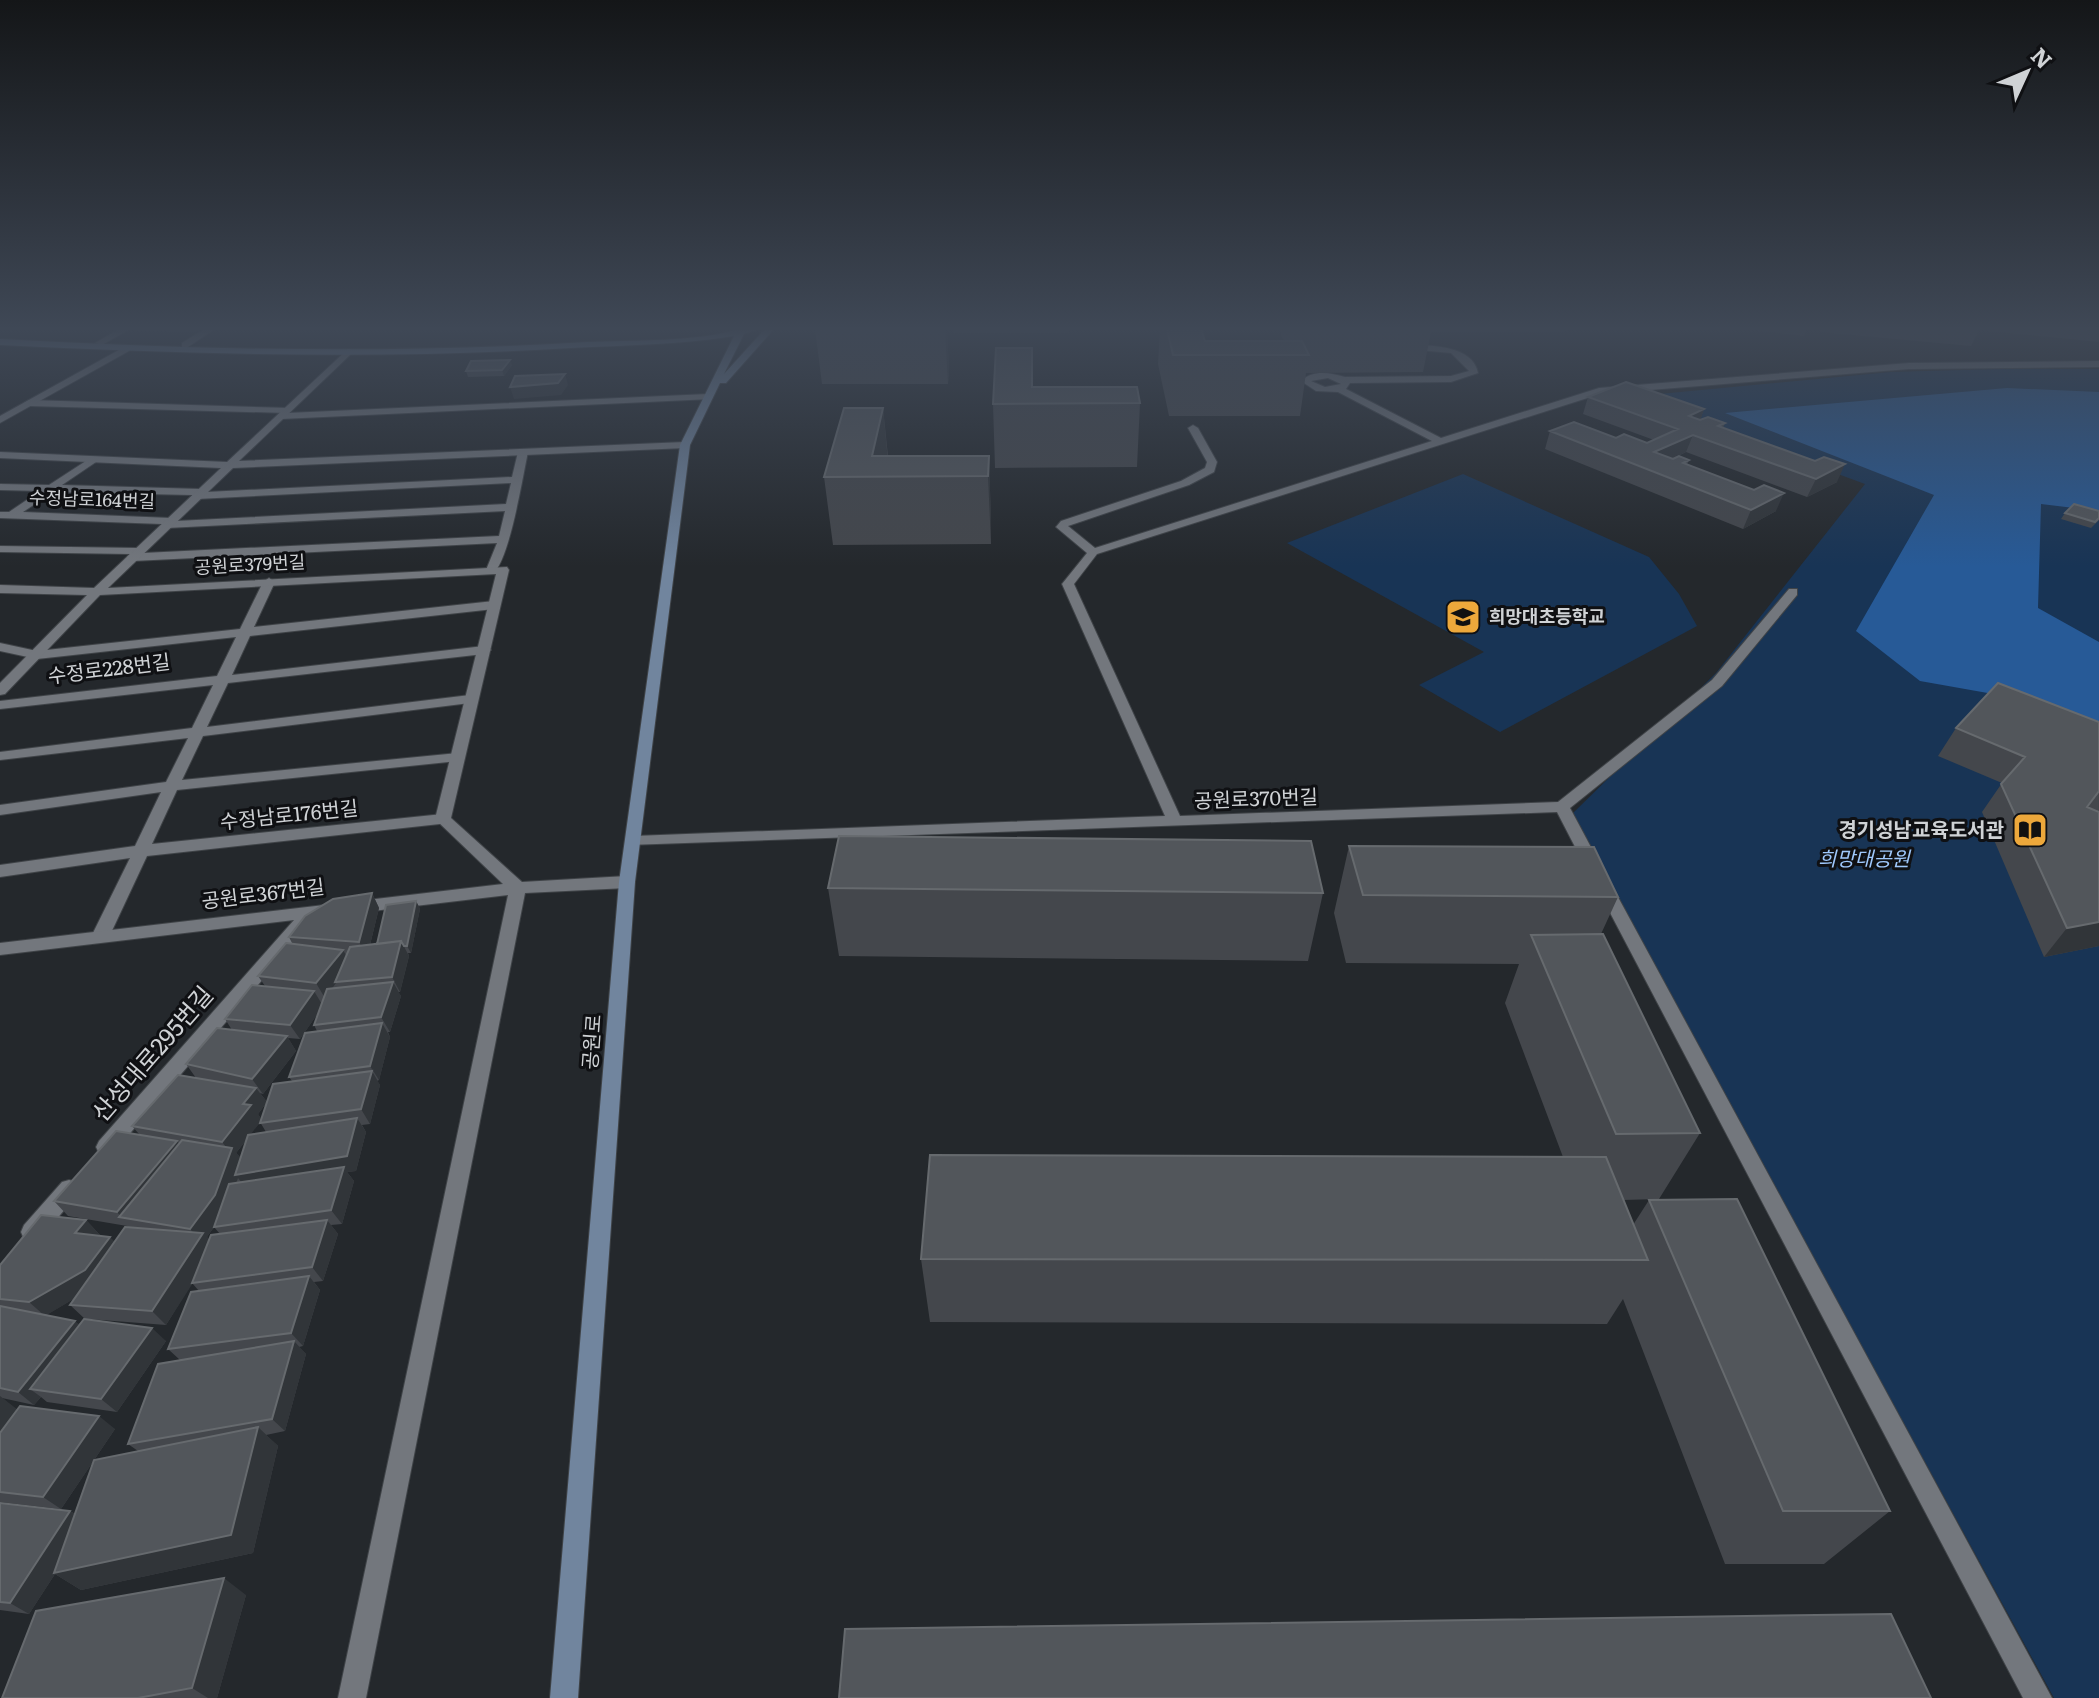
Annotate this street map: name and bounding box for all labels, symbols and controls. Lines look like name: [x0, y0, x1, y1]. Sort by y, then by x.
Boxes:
north arrow: [1987, 32, 2067, 112]
text: N: [2024, 39, 2061, 75]
street label: 수정남로164번길: [28, 483, 156, 514]
street label: 공원로379번길: [194, 547, 306, 580]
school or university icon: 희망대초등학교: [1444, 598, 1482, 636]
place label: 희망대초등학교: [1489, 602, 1605, 629]
street label: 수정로228번길: [46, 645, 172, 689]
street label: 공원로370번길: [1193, 780, 1318, 814]
street label: 수정남로176번길: [218, 791, 359, 835]
library icon: 경기성남교육도서관: [2011, 811, 2049, 849]
place label: 경기성남교육도서관: [1838, 813, 2005, 843]
park label: 희망대공원: [1818, 842, 1912, 872]
street label: 공원로367번길: [200, 870, 326, 914]
street label: 산성대로295번길: [82, 977, 220, 1128]
street label: 공원로: [573, 1013, 607, 1070]

